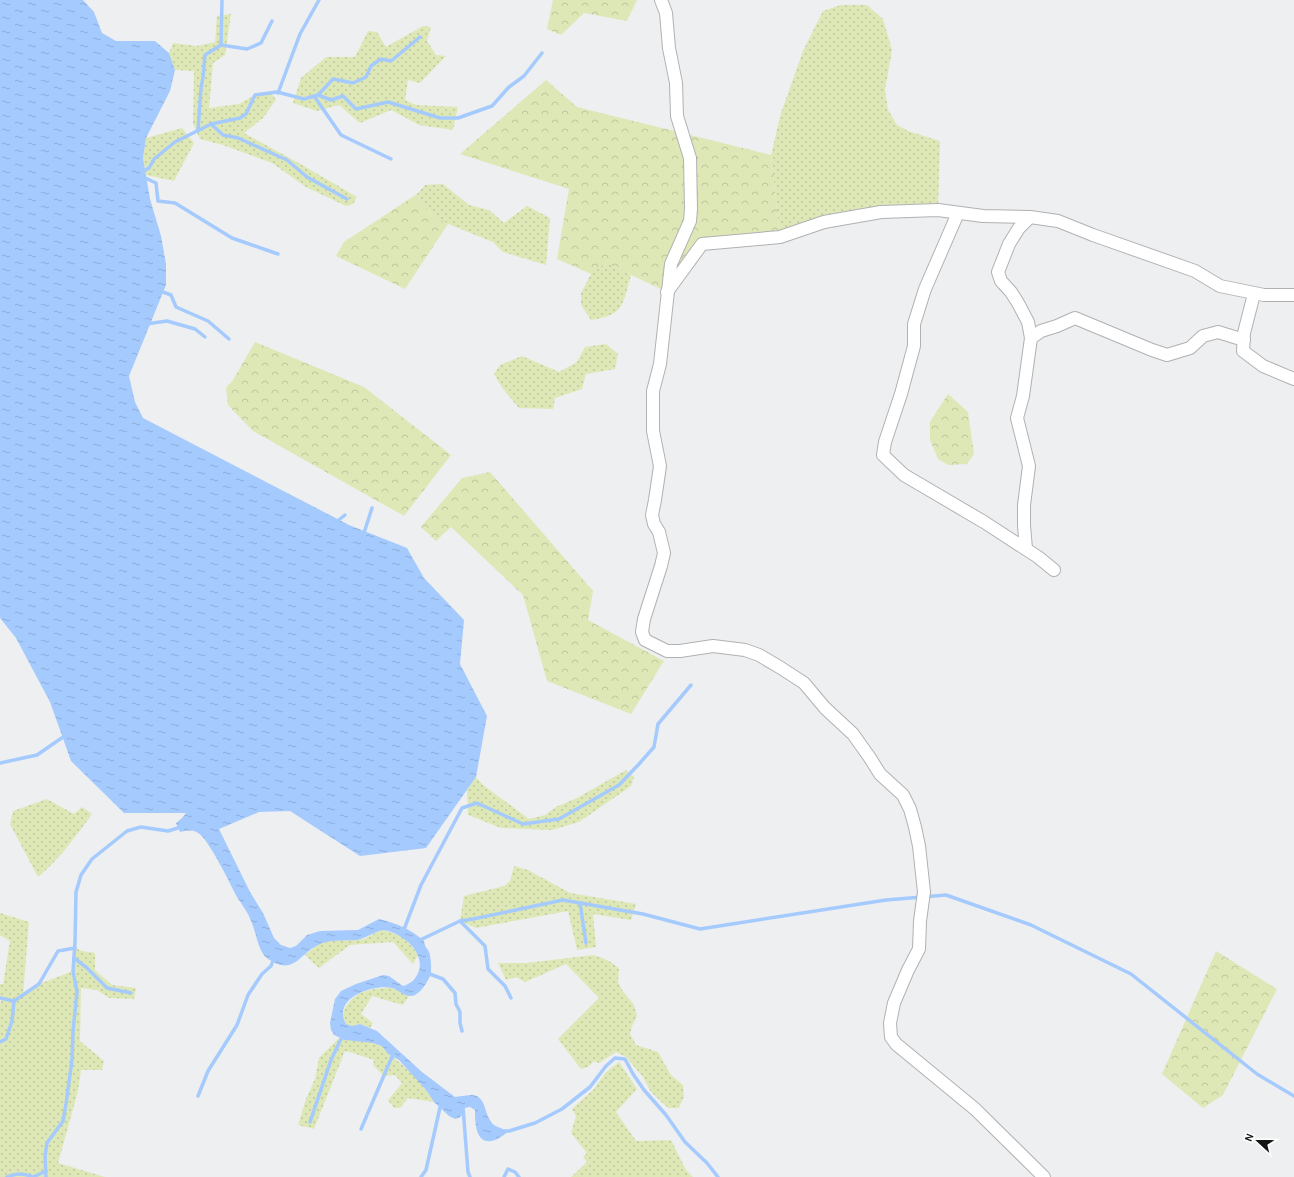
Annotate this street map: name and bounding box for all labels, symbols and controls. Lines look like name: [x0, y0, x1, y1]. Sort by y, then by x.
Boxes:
north arrow: [1238, 1121, 1278, 1161]
text: N: [1242, 1131, 1257, 1144]

